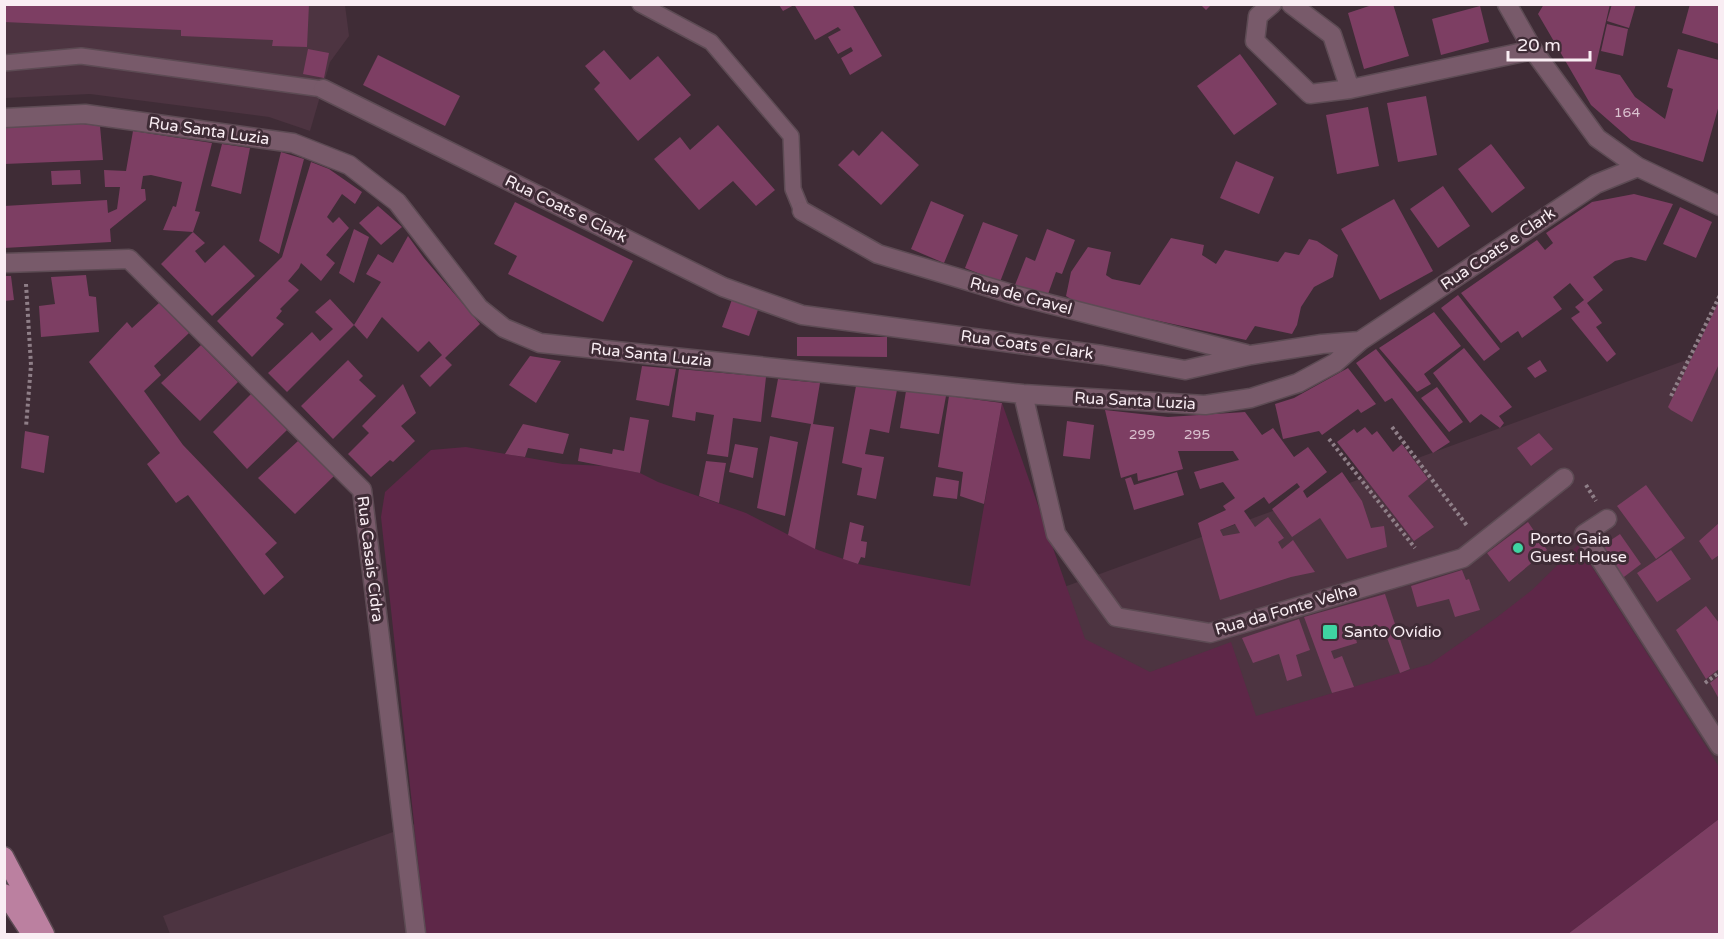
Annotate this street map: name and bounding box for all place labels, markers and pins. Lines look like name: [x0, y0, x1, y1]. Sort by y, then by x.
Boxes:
place label: Porto Gaia Guest House: [1530, 529, 1627, 567]
marker: Porto Gaia Guest House: [1511, 541, 1525, 555]
place label: Santo Ovídio: [1344, 622, 1442, 642]
marker: Santo Ovídio: [1321, 623, 1339, 641]

